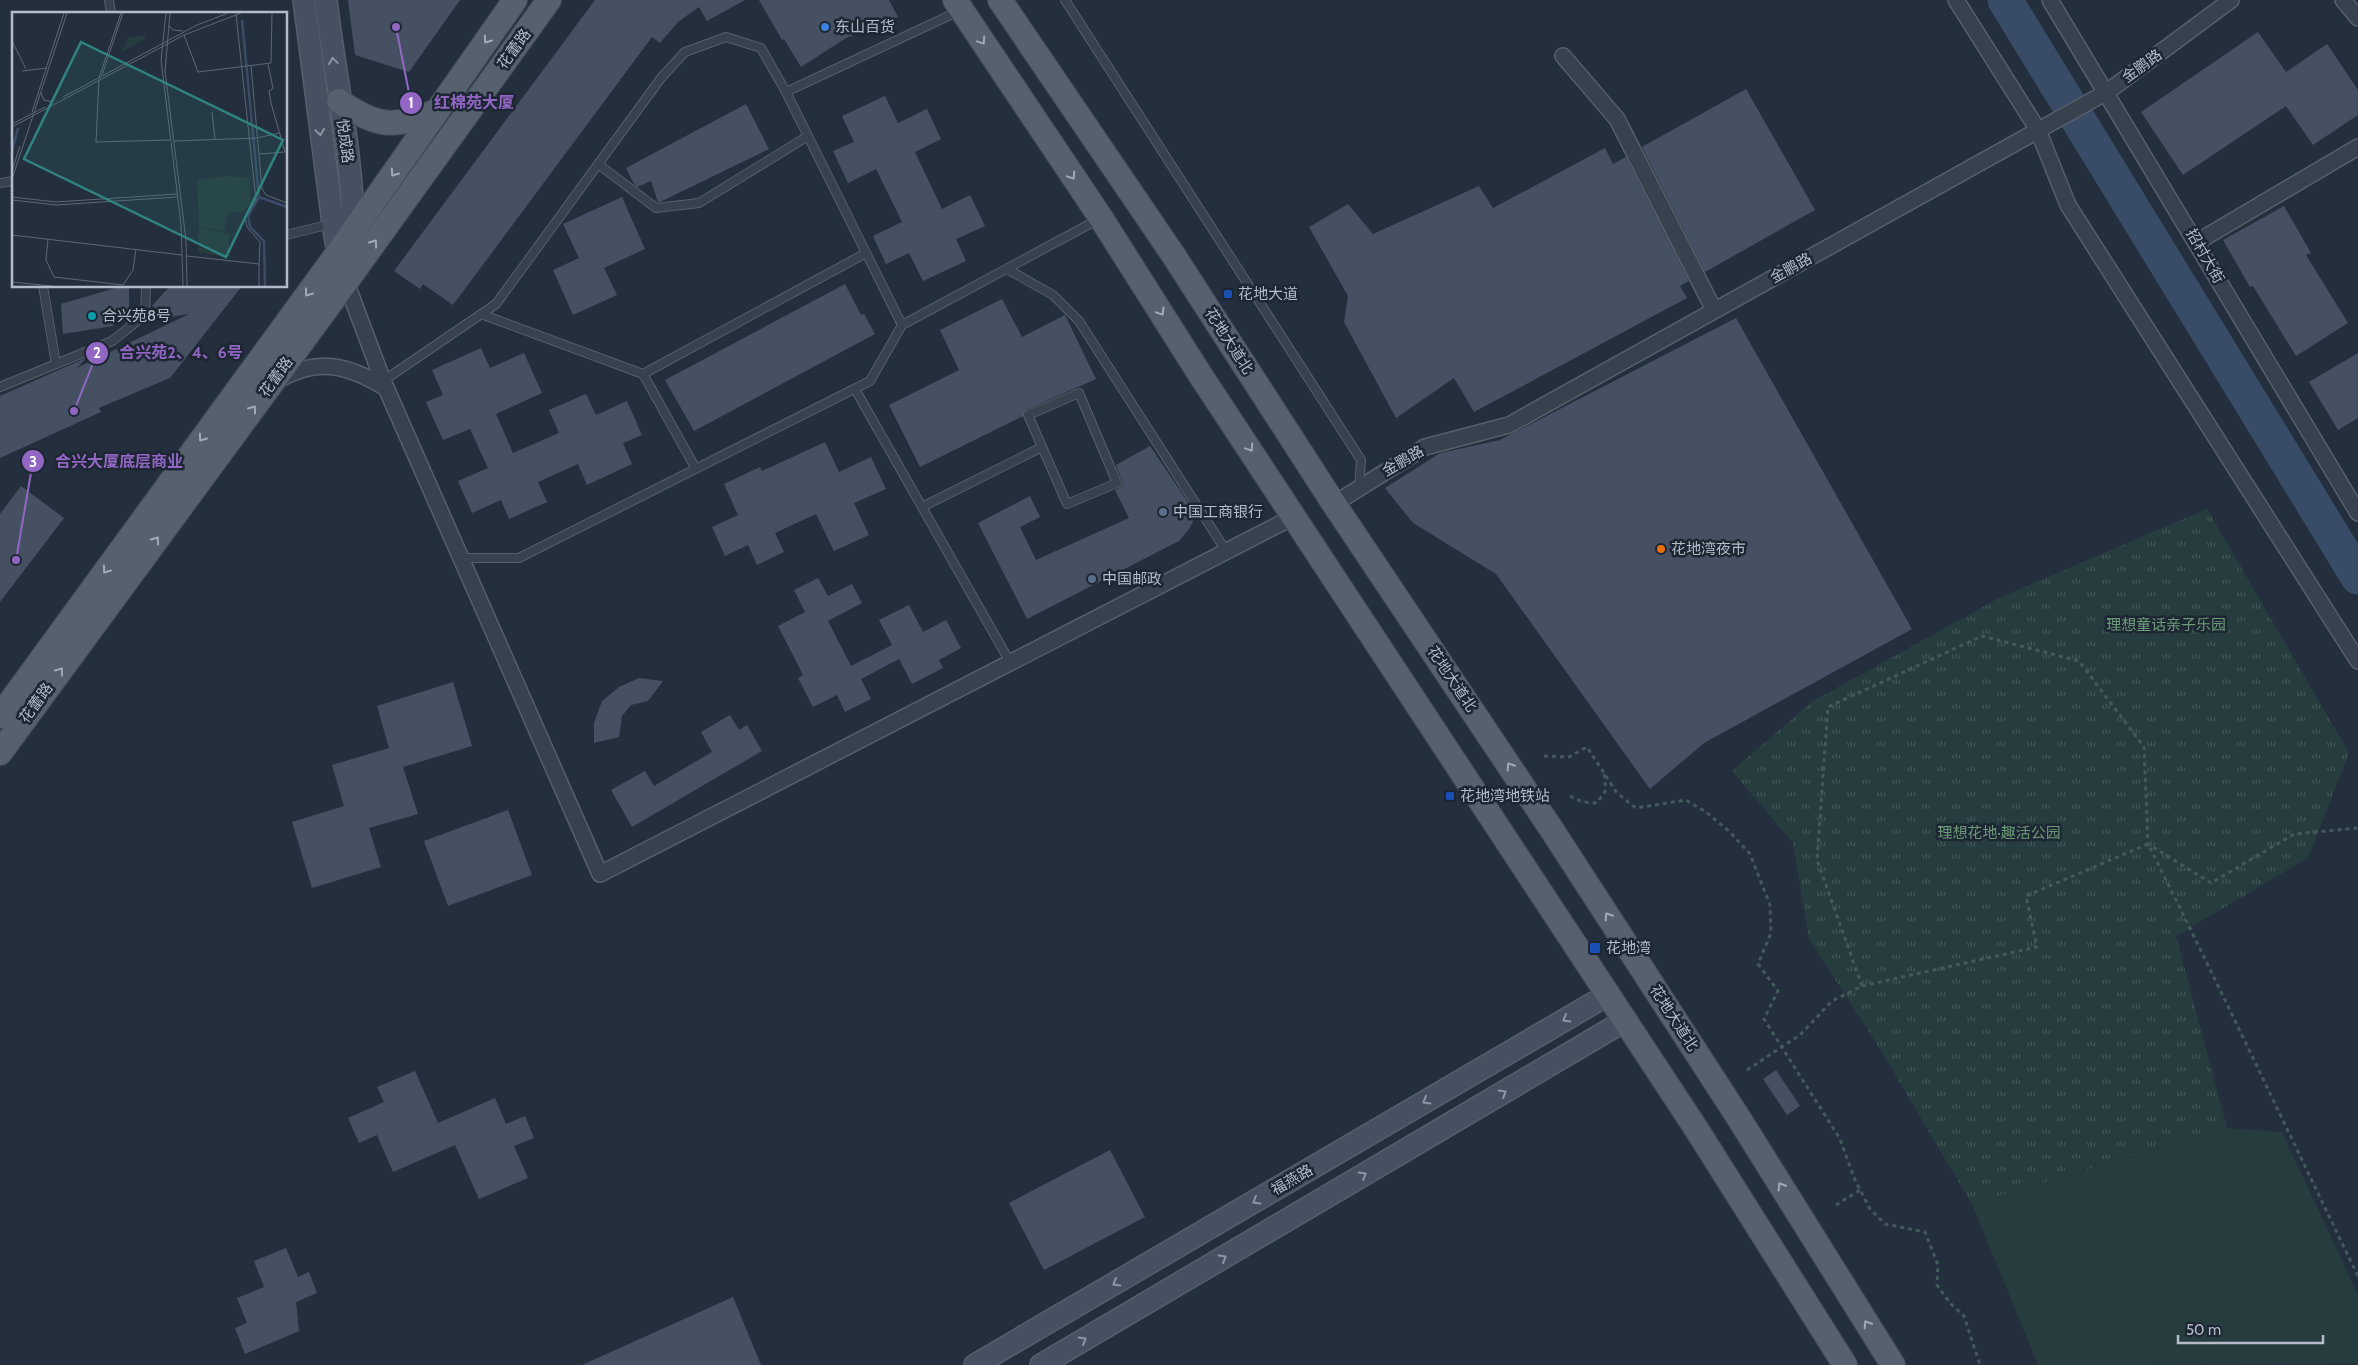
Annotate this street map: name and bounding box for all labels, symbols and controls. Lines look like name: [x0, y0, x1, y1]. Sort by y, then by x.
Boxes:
inset map: [12, 12, 288, 288]
place label: 东山百货: [835, 18, 895, 36]
marker: 东山百货: [819, 21, 831, 33]
street label: 花蕾路: [493, 26, 535, 72]
one-way arrow: [484, 34, 493, 44]
one-way arrow: [976, 35, 985, 44]
street label: 金鹏路: [2119, 45, 2165, 87]
one-way arrow: [328, 56, 339, 64]
callout: 红棉苑大厦: [399, 87, 524, 118]
text: 红棉苑大厦: [434, 93, 514, 112]
text: 1: [408, 94, 414, 112]
street label: 悦成路: [333, 117, 357, 165]
one-way arrow: [314, 129, 325, 137]
one-way arrow: [391, 167, 400, 177]
one-way arrow: [1066, 170, 1075, 179]
street label: 招村大街: [2182, 226, 2228, 286]
one-way arrow: [369, 240, 377, 249]
street label: 金鹏路: [1767, 249, 1815, 287]
place label: 花地大道: [1238, 285, 1298, 303]
one-way arrow: [305, 287, 314, 297]
marker: 花地大道: [1222, 288, 1234, 300]
street label: 花地大道北: [1201, 305, 1257, 377]
place label: 合兴苑8号: [102, 307, 171, 325]
one-way arrow: [1154, 307, 1164, 316]
marker: 合兴苑8号: [86, 310, 98, 322]
callout: 合兴苑2、4、6号: [84, 337, 253, 368]
text: 合兴苑2、4、6号: [119, 343, 243, 362]
text: 2: [93, 344, 101, 362]
street label: 花蕾路: [255, 354, 297, 400]
one-way arrow: [247, 406, 255, 415]
one-way arrow: [199, 432, 207, 441]
street label: 金鹏路: [1379, 442, 1427, 480]
one-way arrow: [1243, 443, 1253, 452]
callout: 合兴大厦底层商业: [20, 446, 193, 477]
text: 合兴大厦底层商业: [55, 452, 183, 471]
text: 3: [29, 453, 37, 471]
place label: 中国工商银行: [1173, 503, 1263, 521]
marker: 中国工商银行: [1157, 506, 1169, 518]
one-way arrow: [150, 536, 159, 546]
place label: 花地湾夜市: [1671, 540, 1746, 558]
marker: 花地湾夜市: [1655, 543, 1667, 555]
one-way arrow: [103, 564, 112, 573]
place label: 中国邮政: [1102, 570, 1162, 588]
marker: 中国邮政: [1086, 573, 1098, 585]
park label: 理想童话亲子乐园: [2106, 616, 2226, 634]
street label: 花地大道北: [1424, 643, 1480, 715]
one-way arrow: [54, 667, 63, 677]
street label: 花蕾路: [15, 680, 57, 726]
one-way arrow: [1506, 762, 1516, 771]
place label: 花地湾地铁站: [1460, 787, 1550, 805]
marker: 花地湾地铁站: [1444, 790, 1456, 802]
park label: 理想花地·趣活公园: [1937, 824, 2061, 842]
one-way arrow: [1605, 913, 1614, 922]
place label: 花地湾: [1606, 939, 1651, 957]
marker: 花地湾: [1588, 941, 1602, 955]
street label: 花地大道北: [1646, 982, 1702, 1054]
one-way arrow: [1563, 1012, 1572, 1022]
one-way arrow: [1498, 1089, 1507, 1099]
one-way arrow: [1423, 1095, 1432, 1105]
street label: 福燕路: [1268, 1161, 1316, 1199]
one-way arrow: [1358, 1172, 1367, 1182]
one-way arrow: [1778, 1182, 1788, 1191]
one-way arrow: [1252, 1194, 1261, 1204]
one-way arrow: [1218, 1254, 1227, 1264]
one-way arrow: [1112, 1276, 1121, 1286]
scale bar: [2178, 1312, 2323, 1344]
one-way arrow: [1864, 1320, 1873, 1329]
text: 50 m: [2186, 1321, 2221, 1339]
one-way arrow: [1078, 1337, 1087, 1347]

